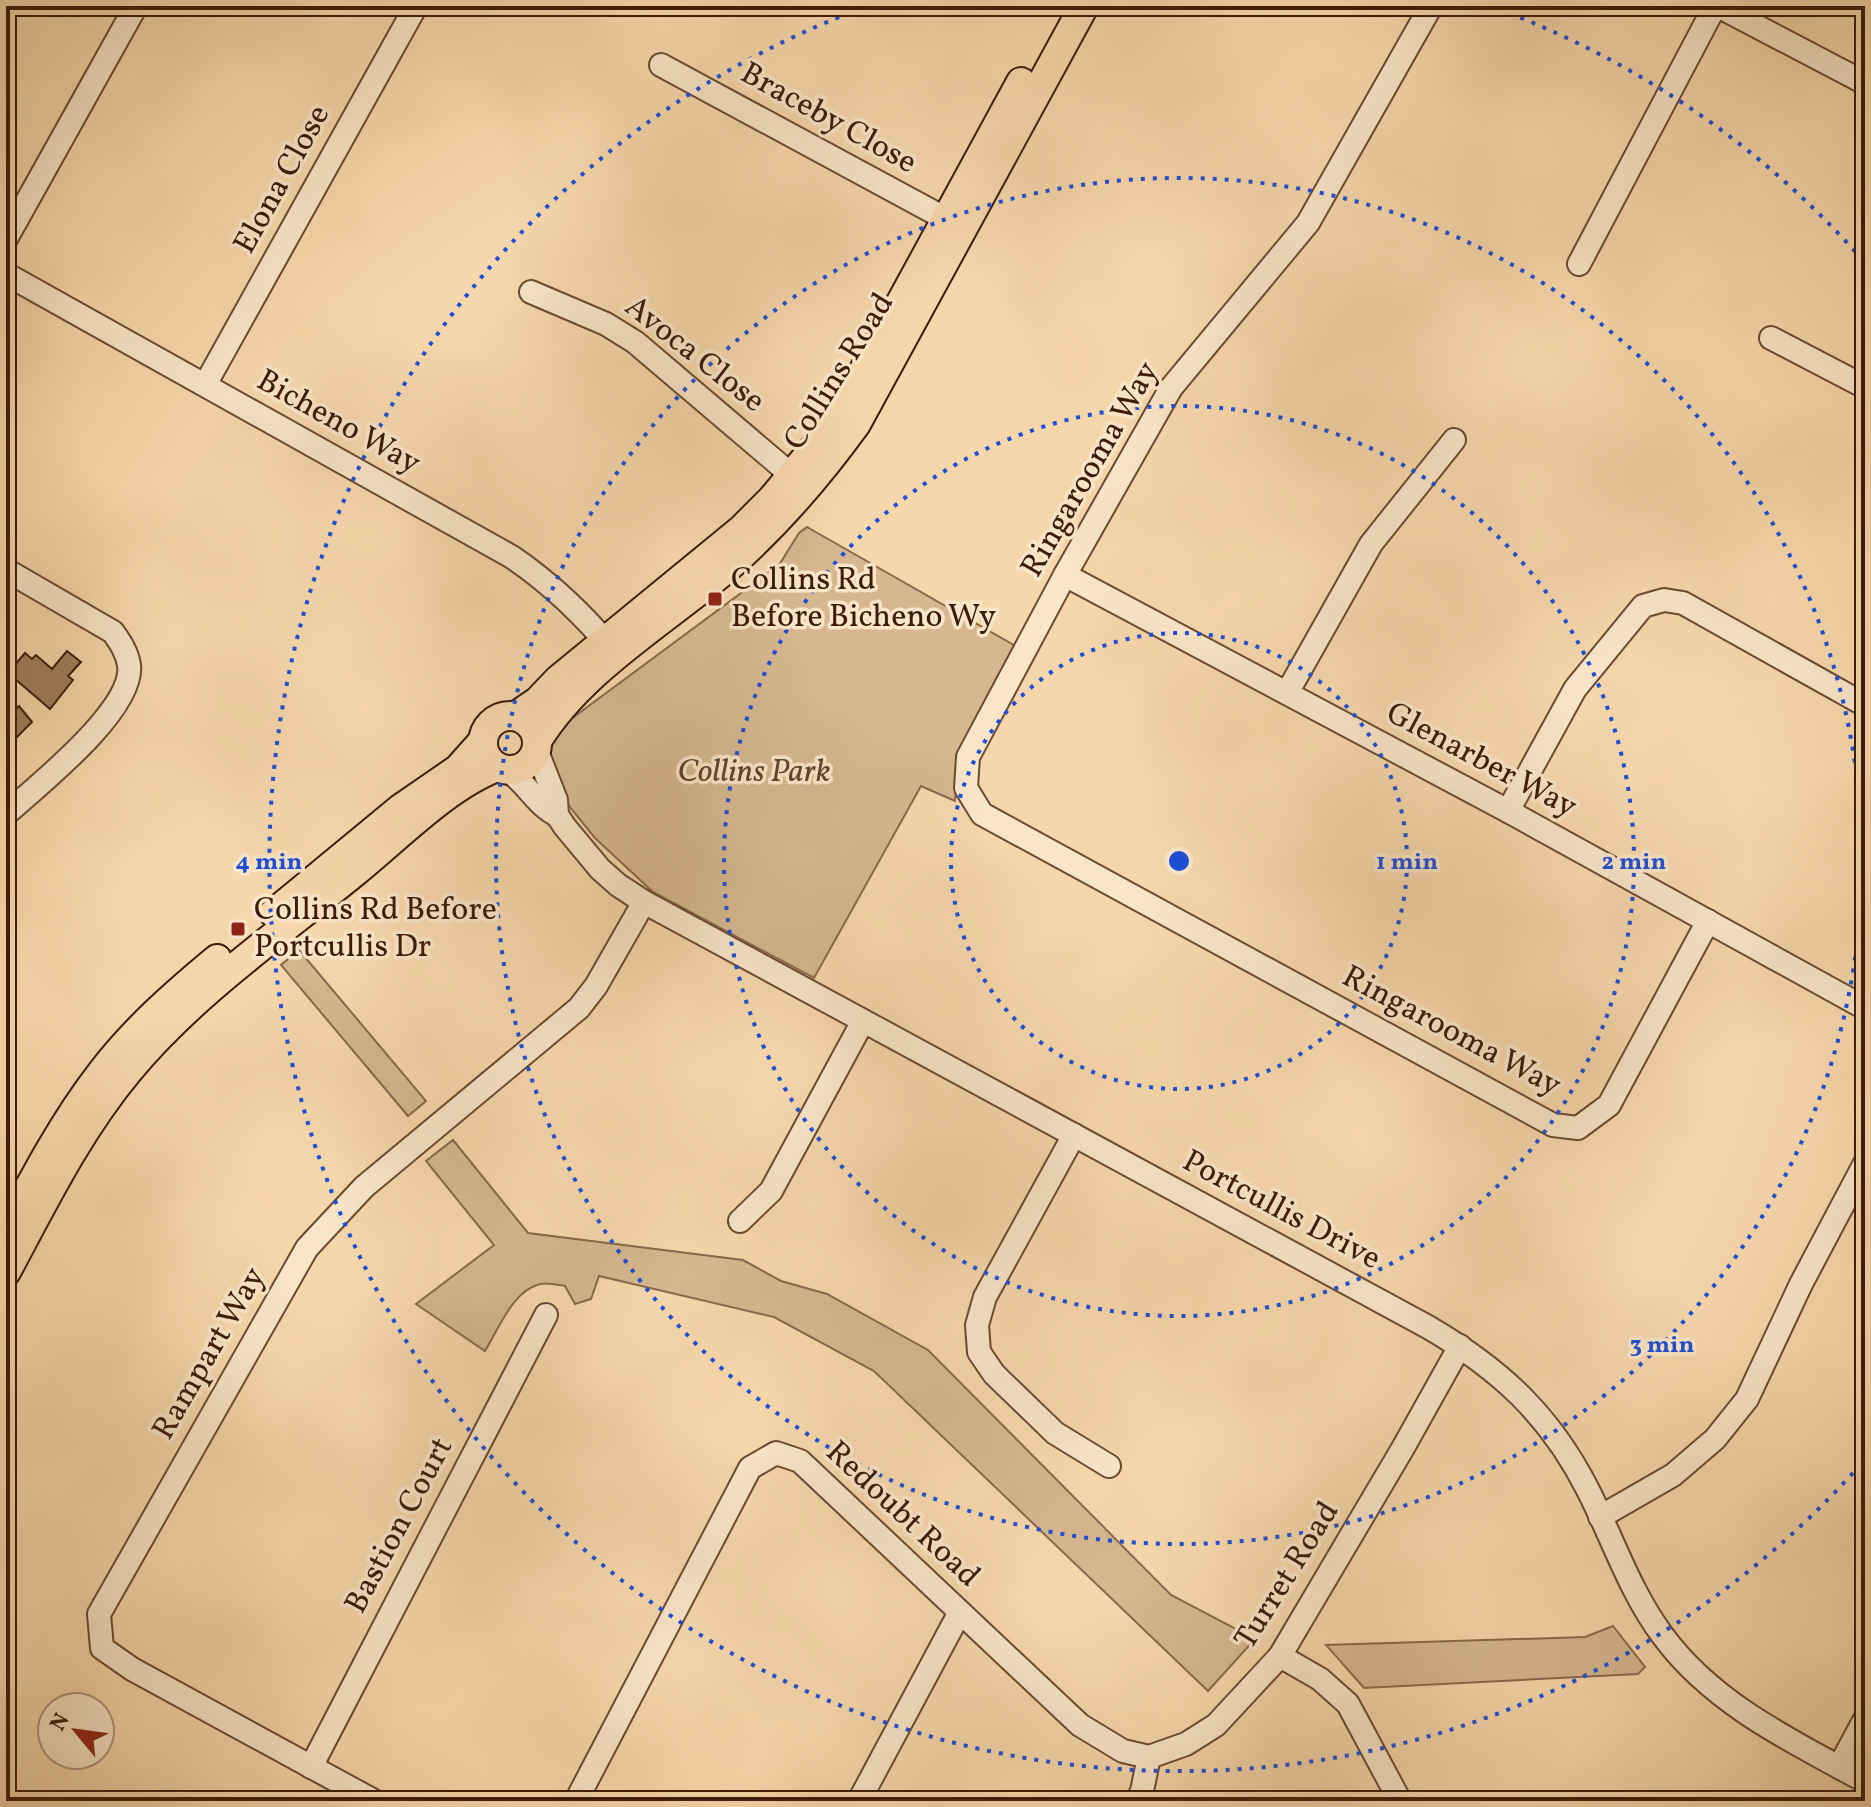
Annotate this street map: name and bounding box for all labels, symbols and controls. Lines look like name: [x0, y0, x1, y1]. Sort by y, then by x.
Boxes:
street label: Braceby Close: [732, 52, 924, 186]
street label: Elona Close: [224, 98, 342, 262]
street label: Collins Road: [774, 285, 906, 459]
street label: Avoca Close: [615, 286, 773, 424]
street label: Ringarooma Way: [1011, 354, 1171, 586]
street label: Bicheno Way: [248, 360, 428, 486]
place label: Collins Rd Before Bicheno Wy: [731, 559, 996, 640]
marker: Collins Rd Before Bicheno Wy: [706, 590, 724, 608]
street label: Glenarber Way: [1378, 692, 1584, 830]
park label: Collins Park: [678, 751, 831, 795]
text: 4 min: [236, 846, 303, 880]
text: 1 min: [1376, 846, 1438, 880]
text: 2 min: [1602, 846, 1667, 880]
centre of rings: [1165, 847, 1193, 875]
place label: Collins Rd Before Portcullis Dr: [254, 889, 497, 970]
marker: Collins Rd Before Portcullis Dr: [229, 920, 247, 938]
street label: Ringarooma Way: [1334, 956, 1568, 1108]
street label: Portcullis Drive: [1174, 1140, 1388, 1282]
street label: Rampart Way: [143, 1260, 277, 1448]
text: 3 min: [1630, 1329, 1694, 1363]
street label: Bastion Court: [335, 1430, 465, 1622]
street label: Redoubt Road: [815, 1432, 989, 1598]
street label: Turret Road: [1225, 1494, 1351, 1658]
north arrow: [36, 1691, 116, 1771]
text: N: [43, 1708, 78, 1737]

